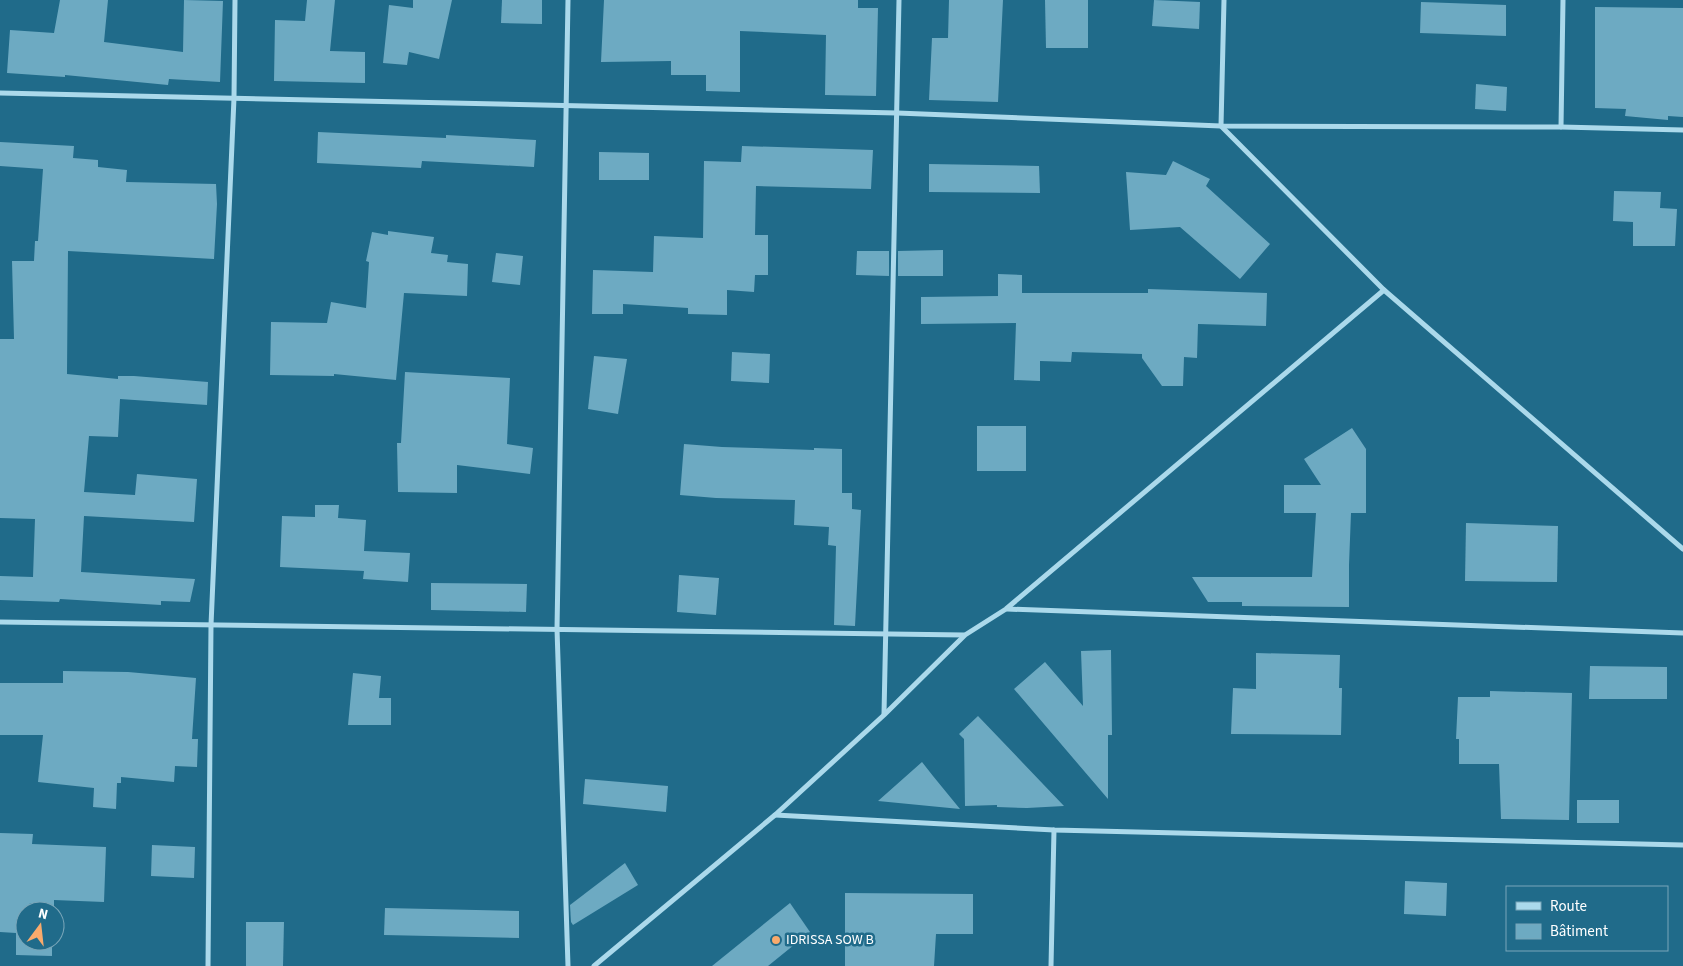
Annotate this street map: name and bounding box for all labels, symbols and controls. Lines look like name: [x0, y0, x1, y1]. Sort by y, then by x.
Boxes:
legend: [1506, 886, 1668, 951]
text: Route: [1550, 896, 1587, 917]
north arrow: [15, 901, 65, 951]
text: N: [36, 904, 50, 925]
text: Bâtiment: [1550, 921, 1608, 942]
place label: IDRISSA SOW B: [786, 930, 874, 950]
marker: IDRISSA SOW B: [770, 934, 782, 946]

